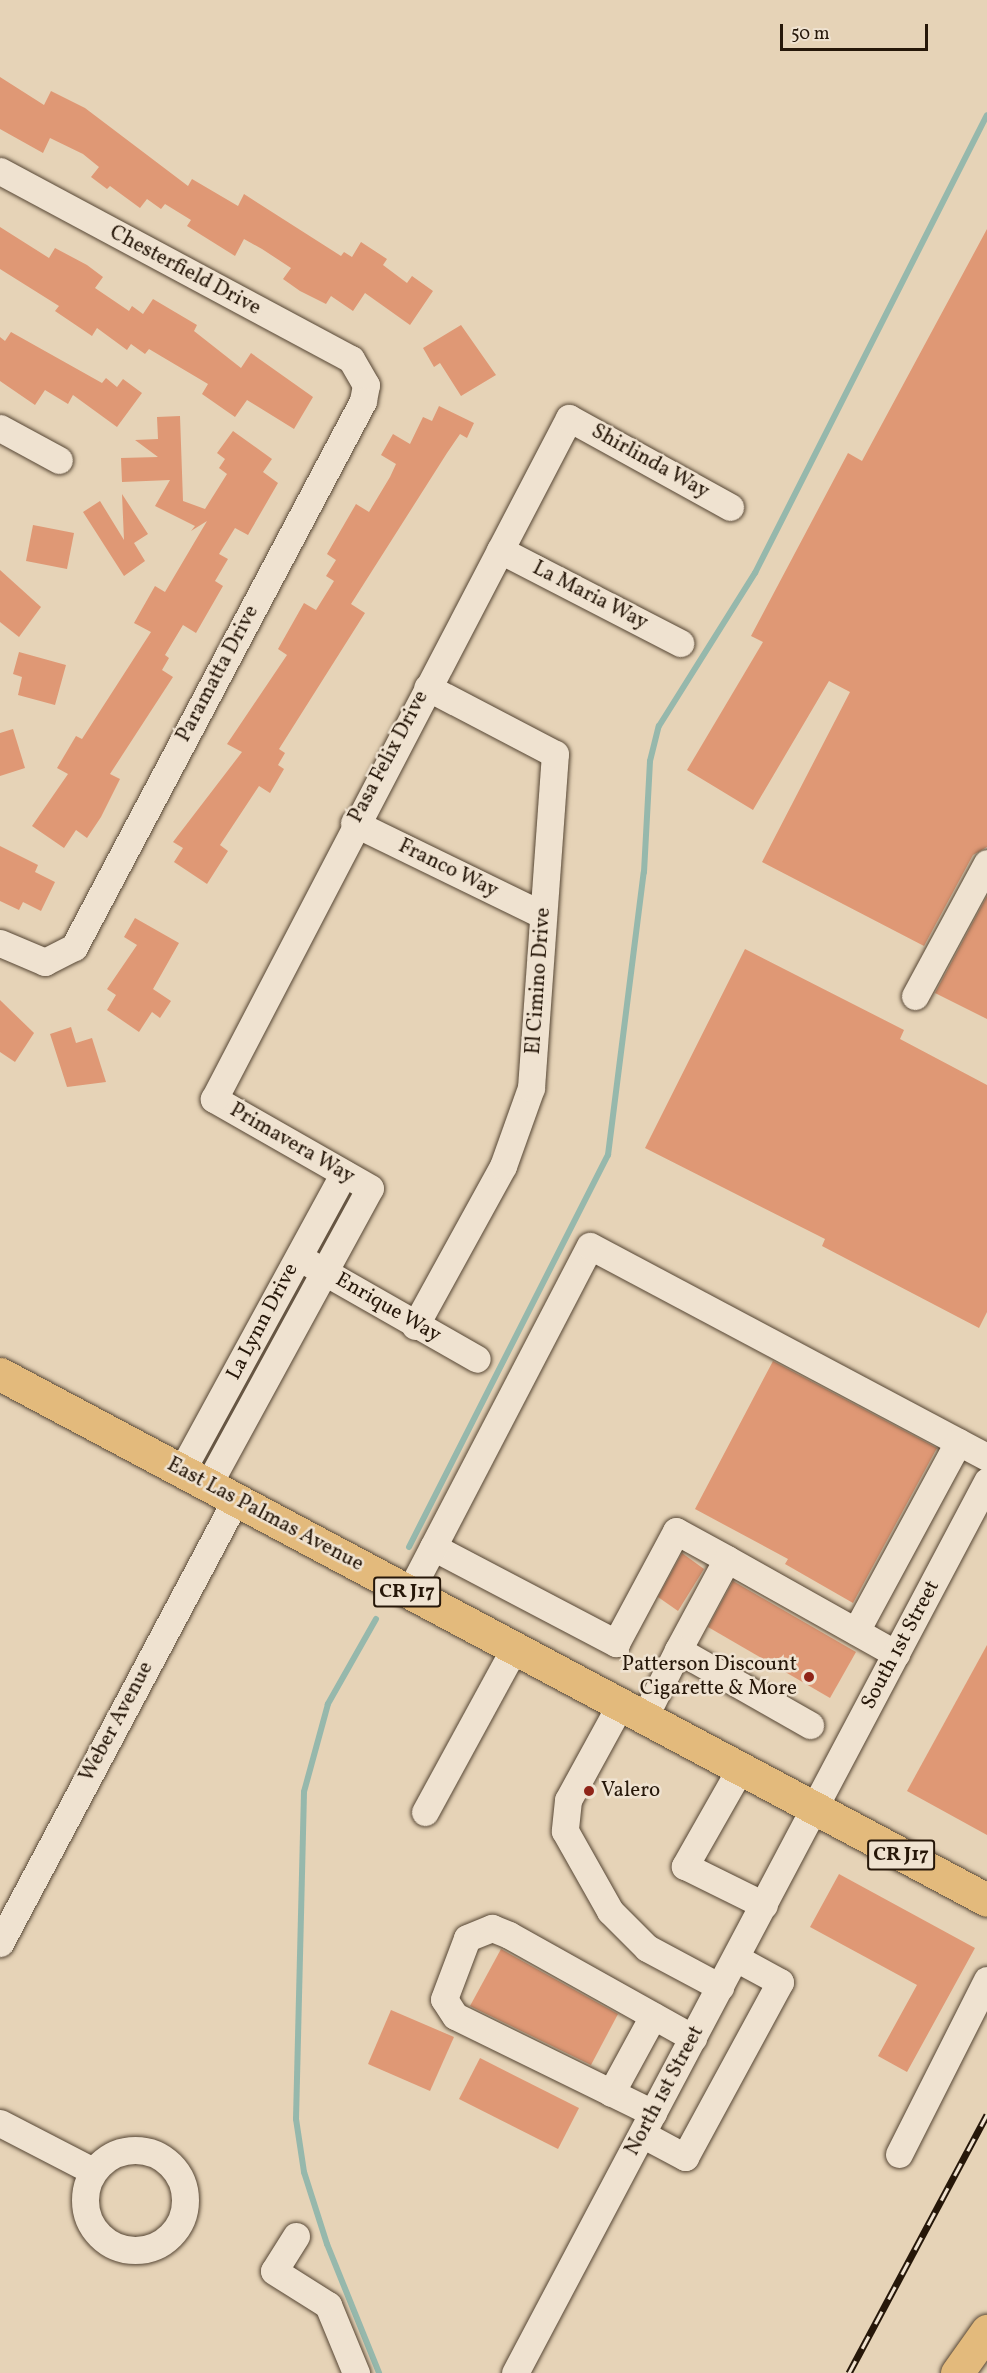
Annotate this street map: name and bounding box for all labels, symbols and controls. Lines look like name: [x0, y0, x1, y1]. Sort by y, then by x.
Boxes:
scale bar: [783, 12, 932, 50]
text: 50 m: [791, 22, 830, 47]
street label: Chesterfield Drive: [105, 220, 265, 322]
street label: Shirlinda Way: [586, 419, 714, 505]
street label: La Maria Way: [528, 556, 652, 636]
street label: Paramatta Drive: [171, 601, 265, 747]
street label: Pasa Felix Drive: [344, 687, 434, 827]
street label: Franco Way: [394, 834, 502, 904]
street label: El Cimino Drive: [521, 907, 557, 1055]
street label: Primavera Way: [225, 1098, 359, 1190]
street label: La Lynn Drive: [222, 1259, 304, 1385]
street label: Enrique Way: [330, 1267, 446, 1349]
street label: East Las Palmas Avenue: [162, 1452, 368, 1578]
road number: CR J17: [372, 1575, 442, 1609]
street label: South 1st Street: [856, 1576, 946, 1714]
place label: Patterson Discount Cigarette & More: [622, 1652, 797, 1702]
street label: Weber Avenue: [75, 1658, 159, 1786]
marker: Patterson Discount Cigarette & More: [802, 1670, 816, 1684]
place label: Valero: [601, 1778, 660, 1804]
marker: Valero: [582, 1784, 596, 1798]
road number: CR J17: [866, 1838, 936, 1872]
street label: North 1st Street: [620, 2022, 710, 2160]

